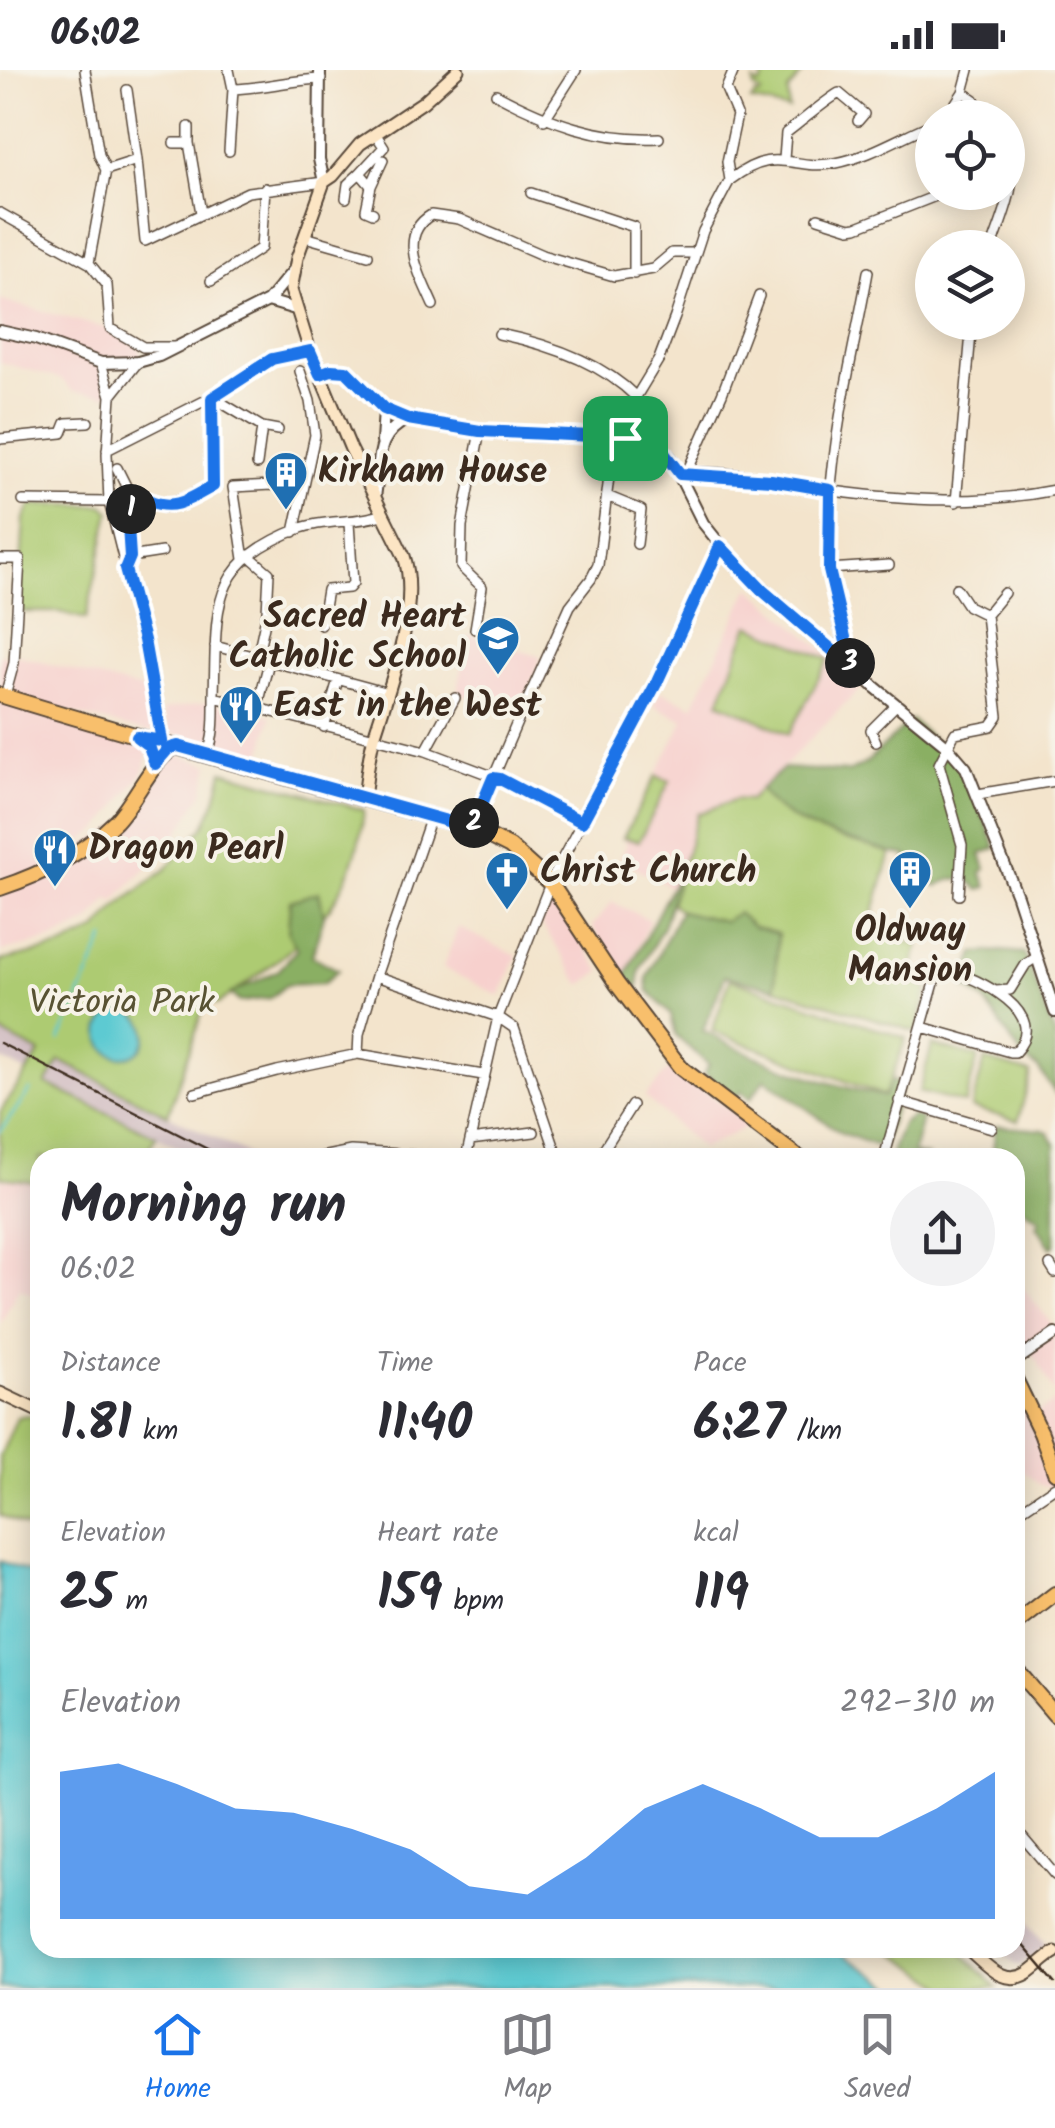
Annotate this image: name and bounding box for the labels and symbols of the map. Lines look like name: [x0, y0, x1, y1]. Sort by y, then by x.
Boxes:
pin: [583, 396, 668, 481]
place label: Kirkham House: [318, 445, 547, 501]
building icon: Kirkham House: [263, 450, 309, 511]
pin: 1: [106, 484, 156, 534]
place label: Sacred Heart Catholic School: [229, 590, 467, 686]
school or university icon: Sacred Heart Catholic School: [475, 615, 521, 676]
pin: 3: [825, 638, 875, 688]
place label: East in the West: [274, 679, 543, 735]
restaurant icon: East in the West: [218, 684, 264, 745]
pin: 2: [449, 798, 499, 848]
place label: Dragon Pearl: [88, 822, 284, 878]
restaurant icon: Dragon Pearl: [32, 827, 78, 888]
place label: Christ Church: [540, 845, 756, 901]
building icon: Oldway Mansion: [887, 849, 933, 910]
church icon: Christ Church: [484, 850, 530, 911]
place label: Oldway Mansion: [848, 904, 972, 1000]
park label: Victoria Park: [29, 976, 215, 1032]

